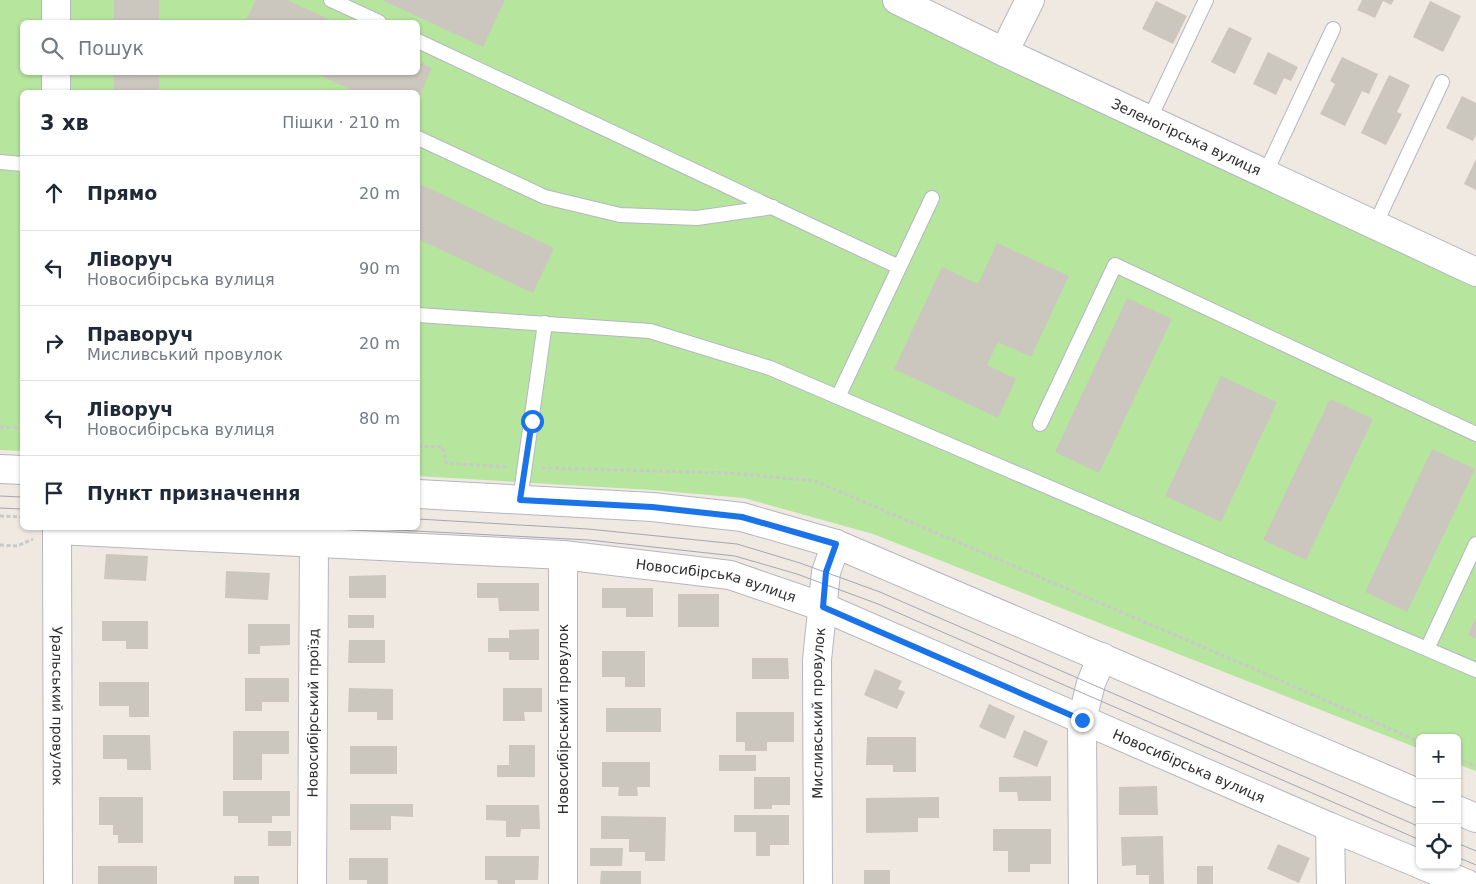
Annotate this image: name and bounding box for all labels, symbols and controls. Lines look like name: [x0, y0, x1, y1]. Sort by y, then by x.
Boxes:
search box: [20, 20, 420, 75]
icon: search: [38, 34, 66, 62]
text: Пошук: [78, 37, 144, 59]
street label: Зеленогірська вулиця: [1109, 95, 1264, 179]
text: 3 хв: [40, 111, 89, 135]
text: Пішки · 210 m: [282, 113, 400, 132]
icon: ahead: [40, 179, 68, 207]
text: Прямо: [87, 182, 157, 204]
text: 20 m: [359, 184, 400, 203]
text: Ліворуч: [87, 248, 173, 270]
icon: left: [40, 254, 68, 282]
text: 90 m: [359, 259, 400, 278]
text: Новосибірська вулиця: [87, 270, 275, 289]
text: Праворуч: [87, 323, 193, 345]
icon: right: [40, 329, 68, 357]
text: 20 m: [359, 334, 400, 353]
text: Мисливський провулок: [87, 345, 283, 364]
text: Ліворуч: [87, 398, 173, 420]
icon: left: [40, 404, 68, 432]
text: 80 m: [359, 409, 400, 428]
route start: [521, 410, 544, 433]
text: Новосибірська вулиця: [87, 420, 275, 439]
icon: arrive: [40, 479, 68, 507]
text: Пункт призначення: [87, 482, 300, 504]
street label: Новосибірська вулиця: [635, 556, 798, 605]
street label: Новосибірський провулок: [555, 624, 571, 814]
street label: Уральський провулок: [49, 626, 66, 786]
street label: Мисливський провулок: [809, 627, 828, 799]
street label: Новосибірський проїзд: [305, 628, 321, 798]
route end: [1071, 709, 1094, 732]
street label: Новосибірська вулиця: [1110, 726, 1267, 806]
map controls: [1416, 734, 1461, 869]
button: +: [1416, 734, 1461, 779]
button: −: [1416, 779, 1461, 824]
button: locate: [1416, 824, 1461, 869]

